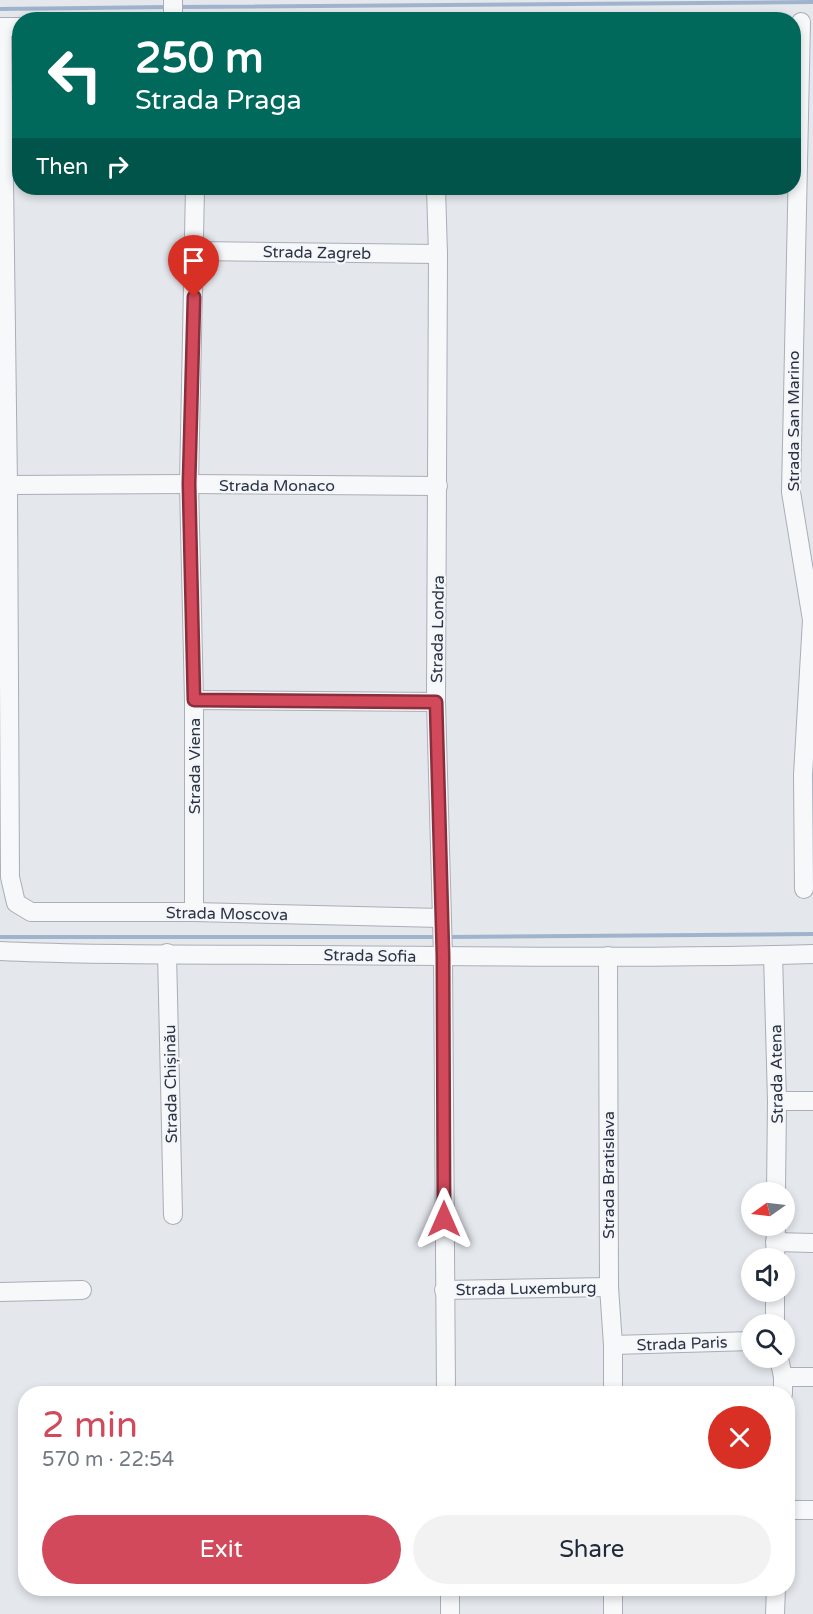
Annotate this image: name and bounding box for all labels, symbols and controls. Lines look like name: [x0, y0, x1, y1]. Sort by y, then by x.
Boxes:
text: 250 m: [135, 33, 264, 84]
icon: left: [36, 36, 114, 114]
text: Strada Praga: [135, 84, 302, 117]
icon: right: [101, 150, 134, 183]
text: Then: [36, 154, 89, 180]
pin: [168, 235, 219, 297]
street label: Strada Zagreb: [263, 242, 371, 264]
icon: arrive: [177, 244, 210, 277]
street label: Strada San Marino: [784, 351, 804, 491]
street label: Strada Monaco: [219, 476, 335, 496]
street label: Strada Londra: [427, 575, 449, 683]
street label: Strada Viena: [185, 718, 205, 814]
street label: Strada Moscova: [166, 903, 288, 925]
street label: Strada Sofia: [323, 945, 416, 967]
street label: Strada Chișinău: [160, 1024, 182, 1144]
street label: Strada Atena: [766, 1024, 788, 1124]
street label: Strada Bratislava: [599, 1111, 619, 1239]
north arrow: [741, 1182, 795, 1236]
map controls: [741, 1182, 795, 1368]
position arrow: [412, 1187, 476, 1251]
button: sound: [741, 1248, 795, 1302]
street label: Strada Luxemburg: [455, 1278, 597, 1300]
button: search: [741, 1314, 795, 1368]
street label: Strada Paris: [636, 1332, 728, 1356]
text: 2 min: [42, 1404, 138, 1447]
button: close: [708, 1406, 771, 1469]
text: 570 m · 22:54: [42, 1448, 174, 1472]
button: Exit: [42, 1515, 401, 1584]
button: Share: [413, 1515, 771, 1584]

